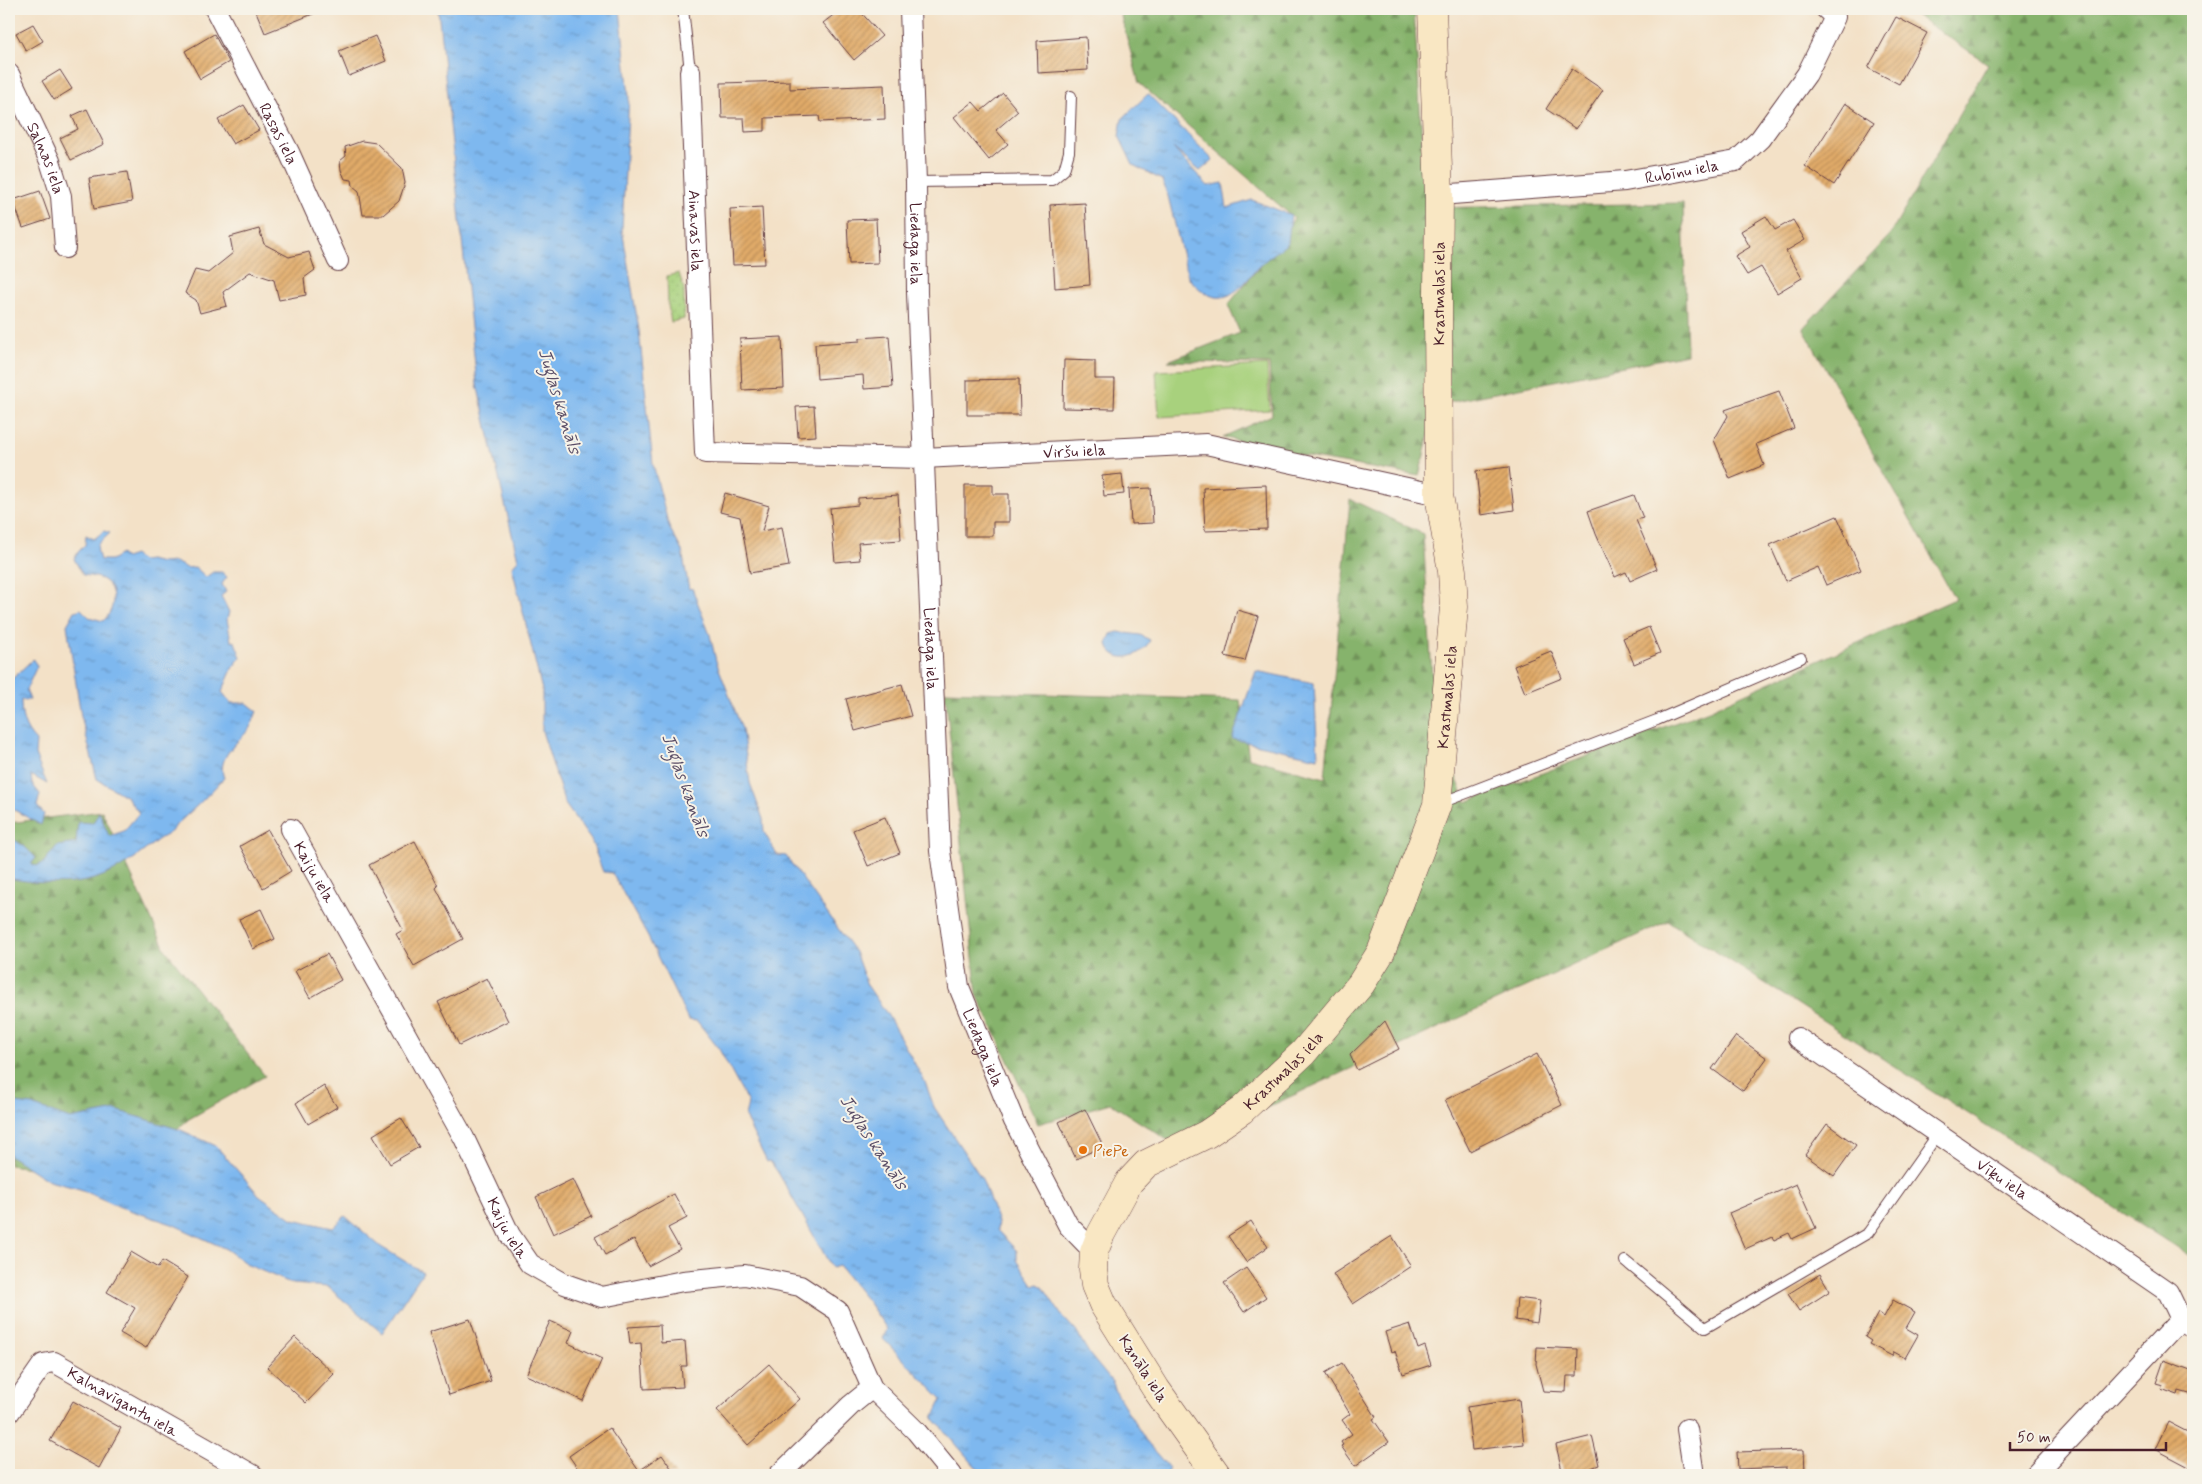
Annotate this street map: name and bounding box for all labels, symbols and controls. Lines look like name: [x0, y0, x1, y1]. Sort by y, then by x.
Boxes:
street label: Rasas iela: [253, 100, 302, 168]
street label: Salnas iela: [21, 119, 69, 197]
street label: Rubīnu iela: [1643, 155, 1720, 189]
street label: Ainavas iela: [683, 190, 707, 272]
street label: Liedaga iela: [904, 202, 926, 285]
street label: Krastmalas iela: [1429, 241, 1451, 345]
water label: Juglas kanāls: [530, 346, 587, 459]
street label: Viršu iela: [1043, 440, 1106, 464]
street label: Liedaga iela: [918, 607, 942, 690]
street label: Krastmalas iela: [1433, 644, 1463, 750]
water label: Juglas kanāls: [653, 730, 716, 843]
street label: Kaiju iela: [288, 838, 339, 907]
street label: Liedaga iela: [957, 1006, 1008, 1090]
street label: Krastmalas iela: [1240, 1028, 1329, 1115]
water label: Juglas kanāls: [832, 1090, 914, 1197]
place label: PiePe: [1093, 1141, 1129, 1162]
marker: PiePe: [1077, 1144, 1089, 1156]
street label: Vīķu iela: [1971, 1154, 2032, 1205]
street label: Kaiju iela: [482, 1194, 532, 1264]
street label: Kanāla iela: [1113, 1331, 1172, 1407]
street label: Kalnavīgantu iela: [63, 1363, 182, 1442]
scale bar: [2010, 1419, 2166, 1451]
text: 50 m: [2017, 1428, 2051, 1448]

